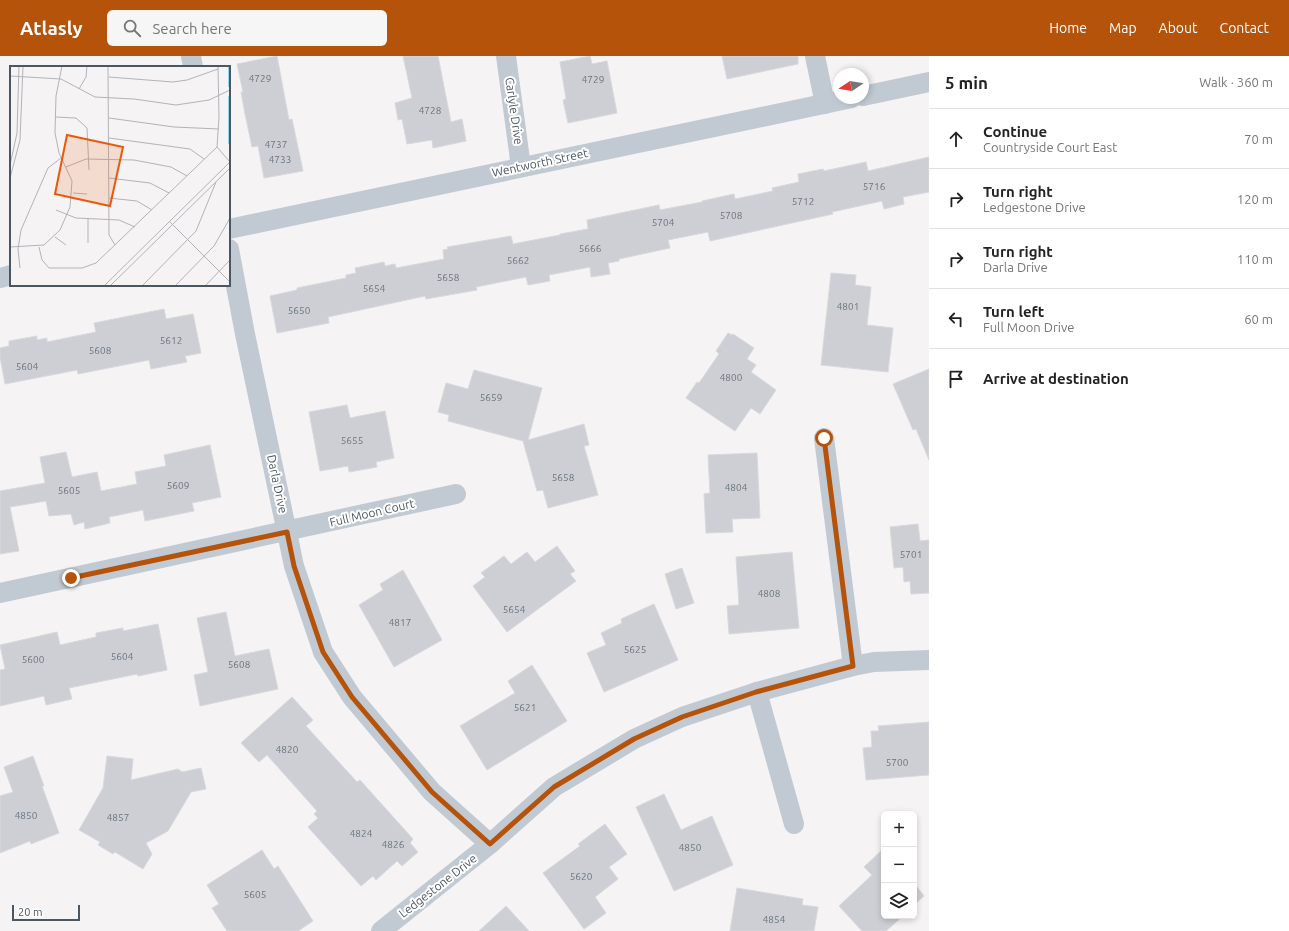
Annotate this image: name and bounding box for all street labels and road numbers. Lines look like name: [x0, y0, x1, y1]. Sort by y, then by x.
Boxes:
street label: Carlyle Drive: [503, 76, 526, 145]
street label: Wentworth Street: [491, 146, 589, 179]
street label: Darla Drive: [265, 453, 290, 514]
street label: Full Moon Court: [328, 496, 416, 529]
street label: Ledgestone Drive: [396, 851, 479, 920]

